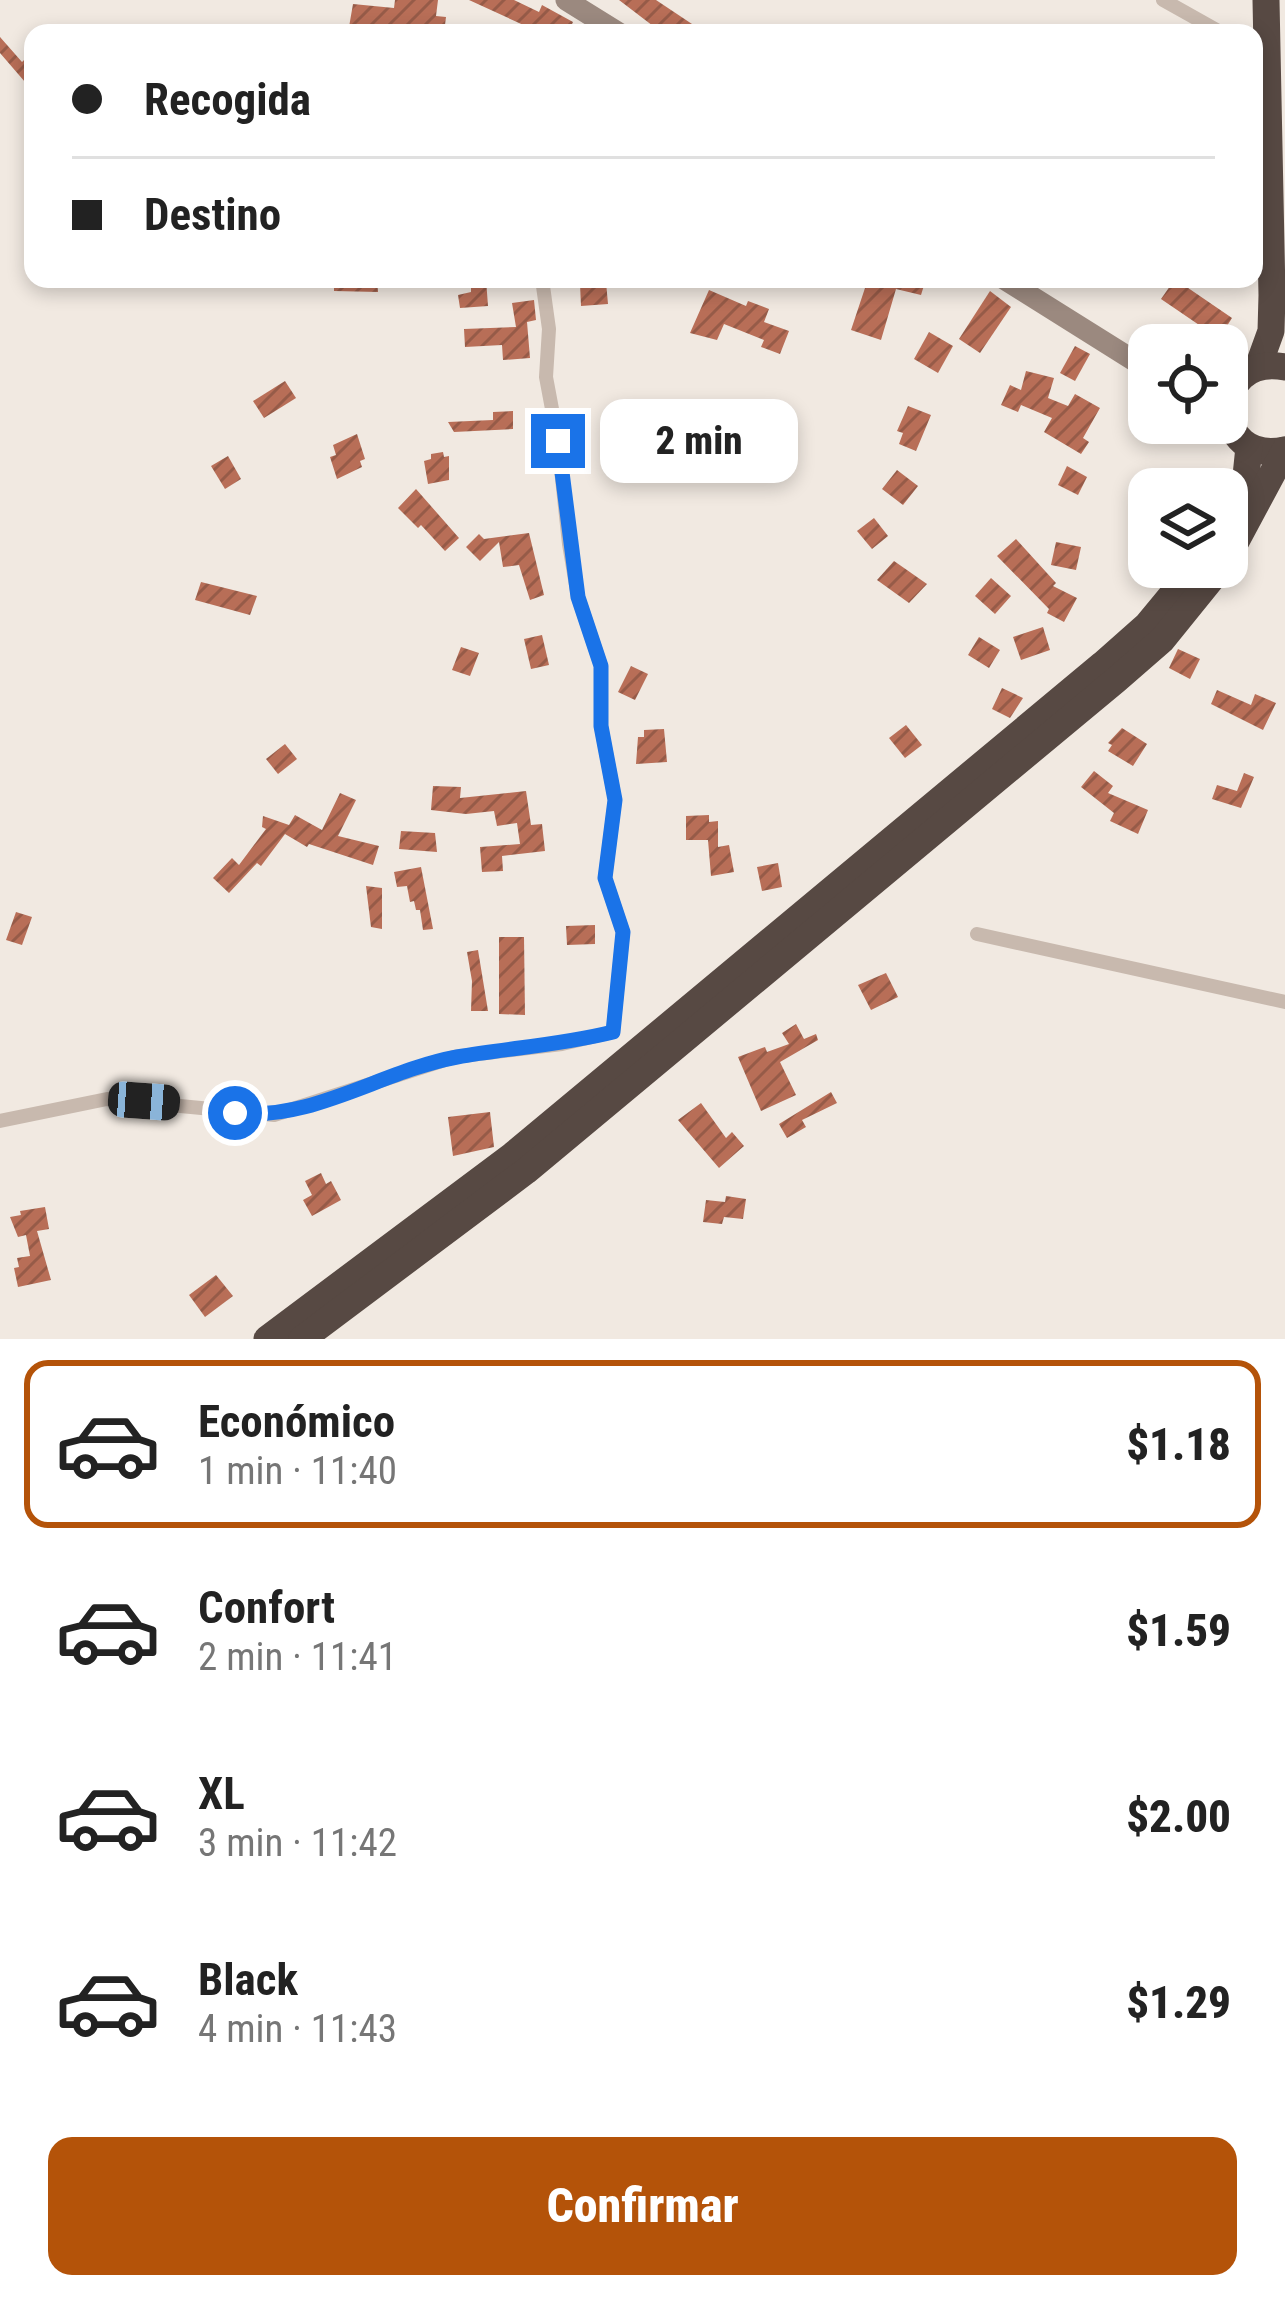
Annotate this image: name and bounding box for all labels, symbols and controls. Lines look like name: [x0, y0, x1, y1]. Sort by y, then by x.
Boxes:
text: Recogida: [144, 73, 311, 126]
text: Destino: [144, 188, 281, 241]
map controls: [1128, 324, 1248, 588]
button: locate: [1128, 324, 1248, 444]
callout: 2 min: [600, 399, 798, 483]
route end: [531, 414, 585, 468]
text: 2 min: [656, 418, 742, 464]
button: layers: [1128, 468, 1248, 588]
car: [107, 1081, 181, 1121]
route start: [208, 1086, 262, 1140]
icon: car: [54, 1390, 162, 1498]
text: Económico: [198, 1395, 395, 1448]
text: $1.18: [1126, 1418, 1231, 1471]
text: 1 min · 11:40: [198, 1448, 397, 1494]
icon: car: [54, 1576, 162, 1684]
text: Confort: [198, 1581, 335, 1634]
text: $1.59: [1126, 1604, 1231, 1657]
text: 2 min · 11:41: [198, 1634, 397, 1680]
icon: car: [54, 1762, 162, 1870]
text: XL: [198, 1767, 245, 1820]
text: $2.00: [1126, 1790, 1231, 1843]
text: 3 min · 11:42: [198, 1820, 397, 1866]
icon: car: [54, 1948, 162, 2056]
text: Black: [198, 1953, 298, 2006]
text: $1.29: [1126, 1976, 1231, 2029]
text: 4 min · 11:43: [198, 2006, 397, 2052]
button: Confirmar: [48, 2137, 1237, 2275]

